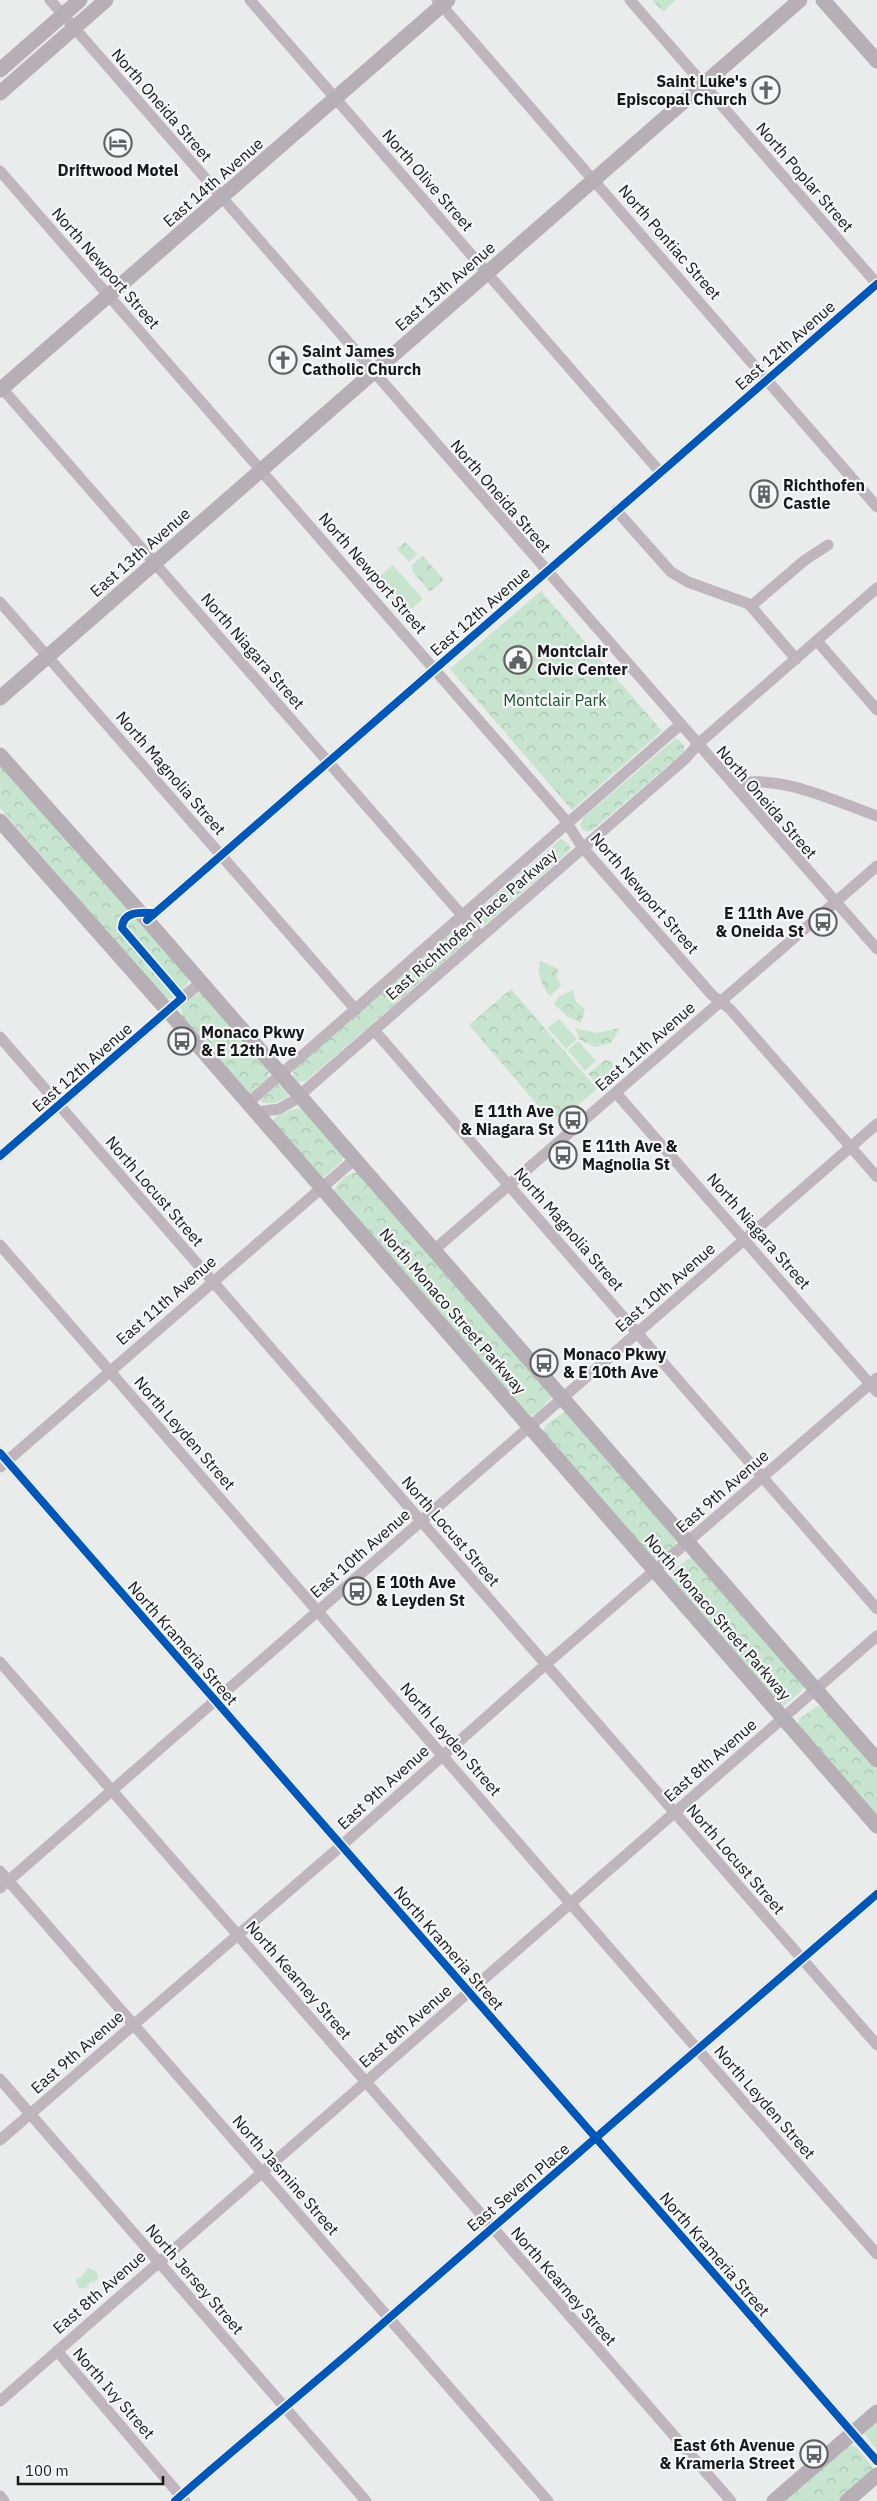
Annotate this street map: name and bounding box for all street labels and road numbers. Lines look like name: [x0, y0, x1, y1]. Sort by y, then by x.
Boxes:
street label: North Oneida Street: [107, 44, 217, 166]
street label: North Poplar Street: [752, 118, 858, 236]
street label: North Olive Street: [378, 125, 478, 235]
street label: East 14th Avenue: [159, 133, 267, 231]
street label: North Pontiac Street: [615, 180, 725, 304]
street label: North Newport Street: [48, 203, 164, 333]
street label: East 13th Avenue: [391, 237, 499, 335]
street label: East 12th Avenue: [731, 296, 839, 394]
street label: North Oneida Street: [446, 435, 556, 557]
street label: East 13th Avenue: [86, 503, 194, 601]
street label: North Newport Street: [315, 508, 431, 638]
street label: East 12th Avenue: [426, 562, 534, 660]
street label: North Niagara Street: [197, 589, 309, 713]
street label: North Magnolia Street: [112, 707, 230, 839]
street label: North Oneida Street: [712, 741, 822, 863]
street label: North Newport Street: [587, 828, 703, 958]
street label: East Richthofen Place Parkway: [381, 844, 561, 1004]
street label: East 11th Avenue: [591, 997, 699, 1095]
street label: East 12th Avenue: [28, 1018, 136, 1116]
street label: North Locust Street: [102, 1132, 208, 1250]
street label: North Magnolia Street: [510, 1163, 628, 1295]
street label: North Niagara Street: [703, 1169, 815, 1293]
street label: North Monaco Street Parkway: [375, 1224, 531, 1398]
street label: East 10th Avenue: [611, 1238, 719, 1336]
street label: East 11th Avenue: [112, 1251, 220, 1349]
street label: North Leyden Street: [130, 1372, 240, 1494]
street label: East 9th Avenue: [671, 1445, 773, 1537]
street label: North Locust Street: [398, 1472, 504, 1590]
street label: East 10th Avenue: [306, 1504, 414, 1602]
street label: North Monaco Street Parkway: [640, 1530, 796, 1704]
street label: North Krameria Street: [124, 1577, 242, 1709]
street label: North Leyden Street: [396, 1678, 506, 1800]
street label: East 8th Avenue: [659, 1714, 761, 1806]
street label: East 9th Avenue: [333, 1740, 433, 1833]
street label: North Locust Street: [683, 1800, 789, 1918]
street label: North Krameria Street: [390, 1882, 508, 2014]
street label: North Kearney Street: [242, 1916, 356, 2044]
street label: East 8th Avenue: [354, 1980, 456, 2072]
street label: East 9th Avenue: [26, 2006, 128, 2098]
street label: North Leyden Street: [710, 2041, 820, 2163]
street label: North Jasmine Street: [228, 2111, 344, 2239]
street label: East Severn Place: [463, 2138, 573, 2236]
street label: North Krameria Street: [656, 2188, 774, 2320]
street label: North Jersey Street: [142, 2220, 248, 2338]
street label: North Kearney Street: [507, 2222, 621, 2350]
street label: East 8th Avenue: [48, 2246, 150, 2338]
street label: North Ivy Street: [69, 2343, 159, 2443]

